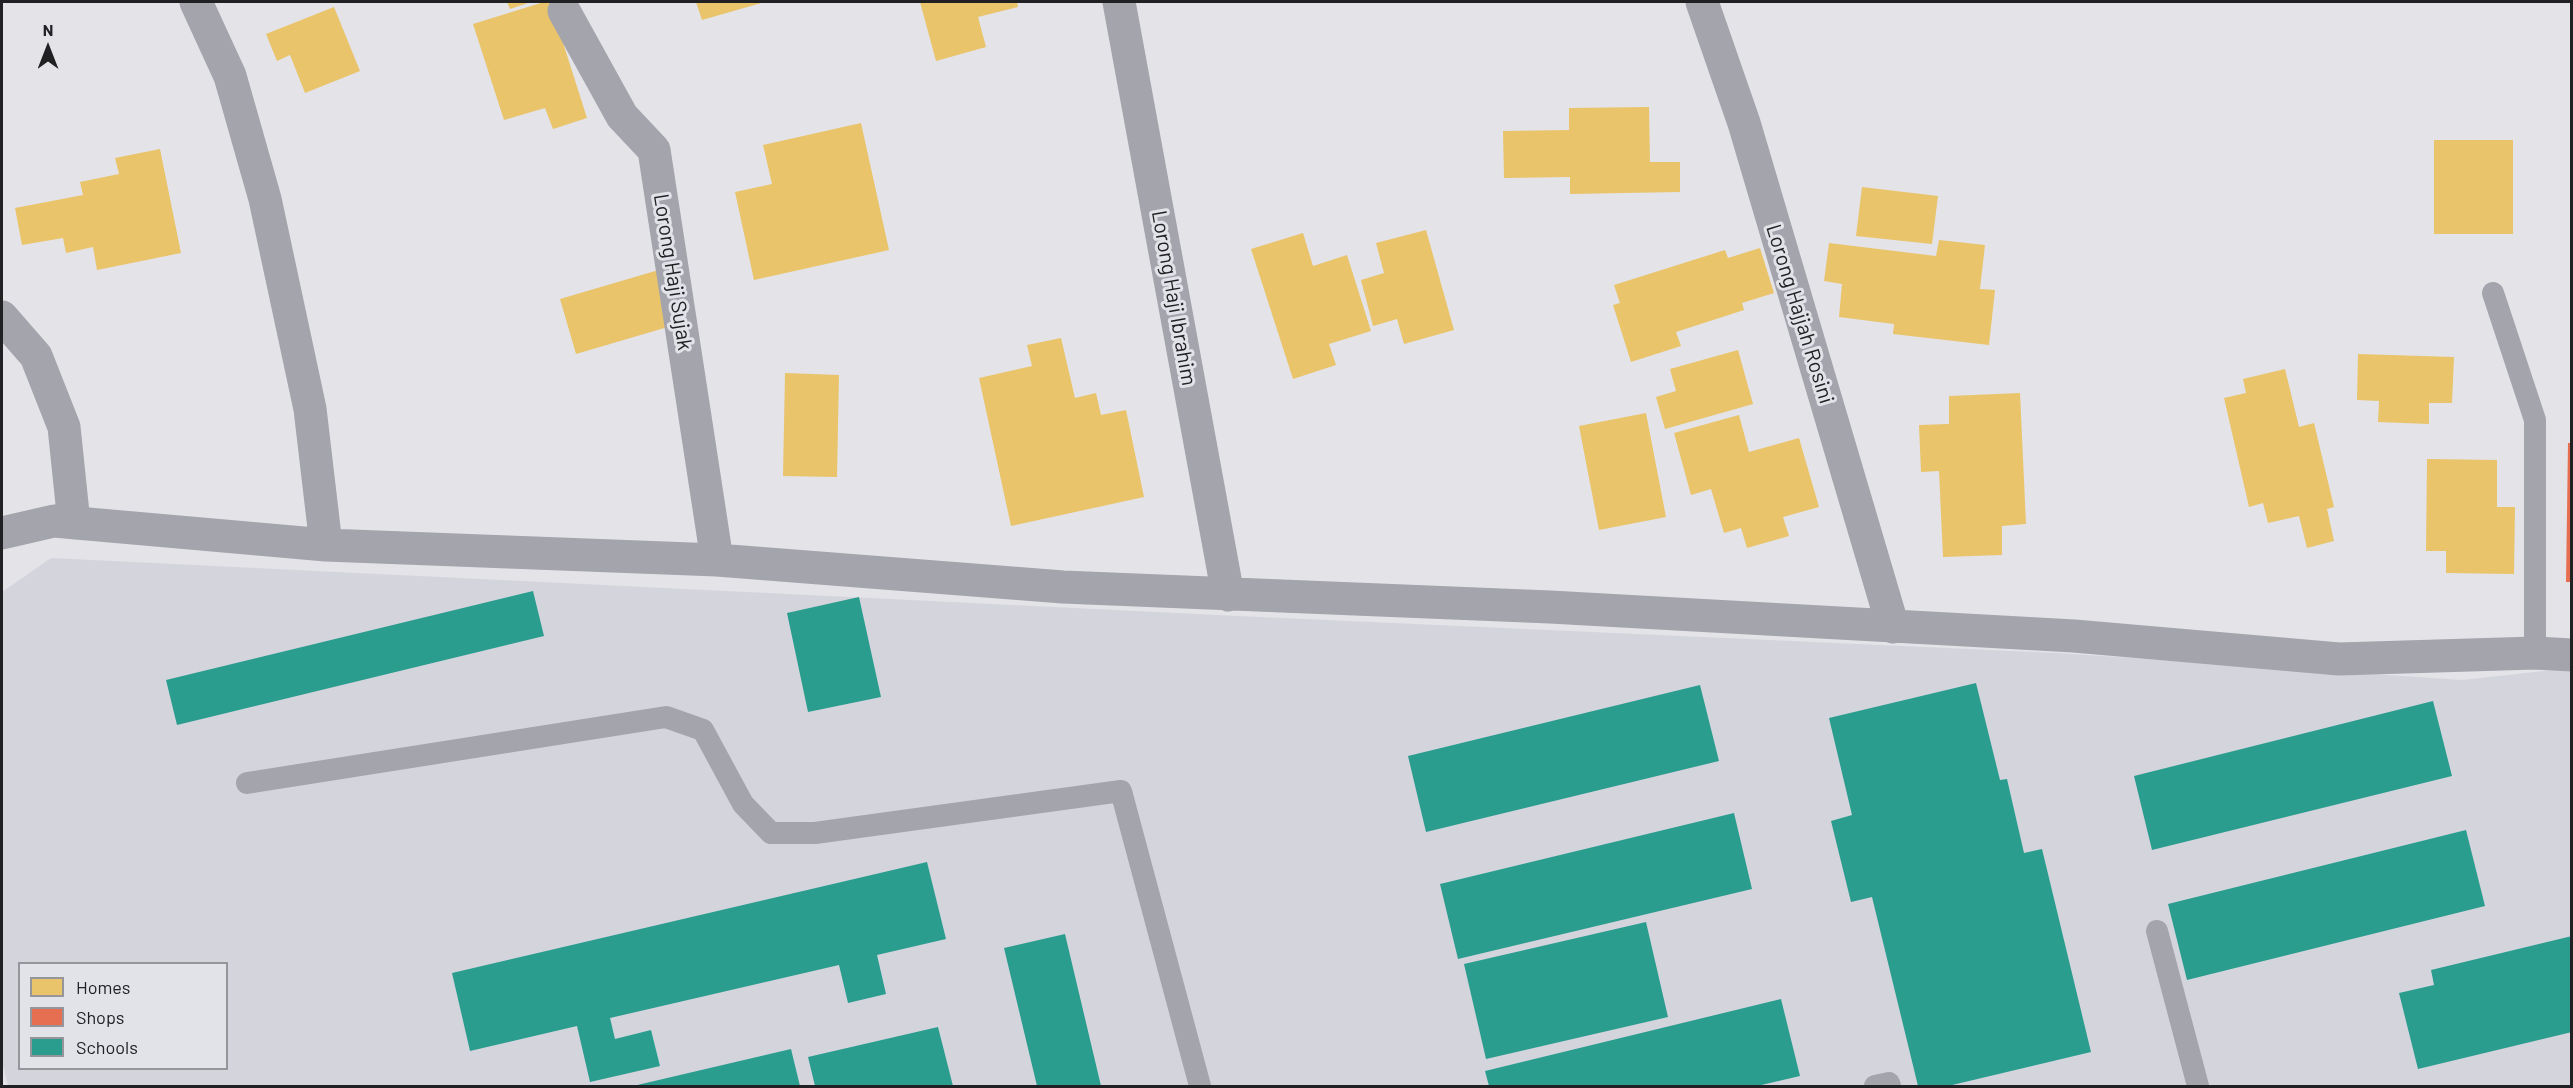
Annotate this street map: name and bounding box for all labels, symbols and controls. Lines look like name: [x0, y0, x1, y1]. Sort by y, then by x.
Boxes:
north arrow: [18, 18, 78, 78]
text: N: [43, 20, 53, 39]
street label: Lorong Haji Sujak: [648, 192, 698, 352]
street label: Lorong Haji Ibrahim: [1146, 208, 1202, 388]
street label: Lorong Hajjah Rosini: [1761, 221, 1839, 407]
legend: [18, 962, 228, 1070]
text: Homes: [76, 976, 130, 998]
text: Shops: [76, 1006, 125, 1028]
text: Schools: [76, 1036, 138, 1058]

